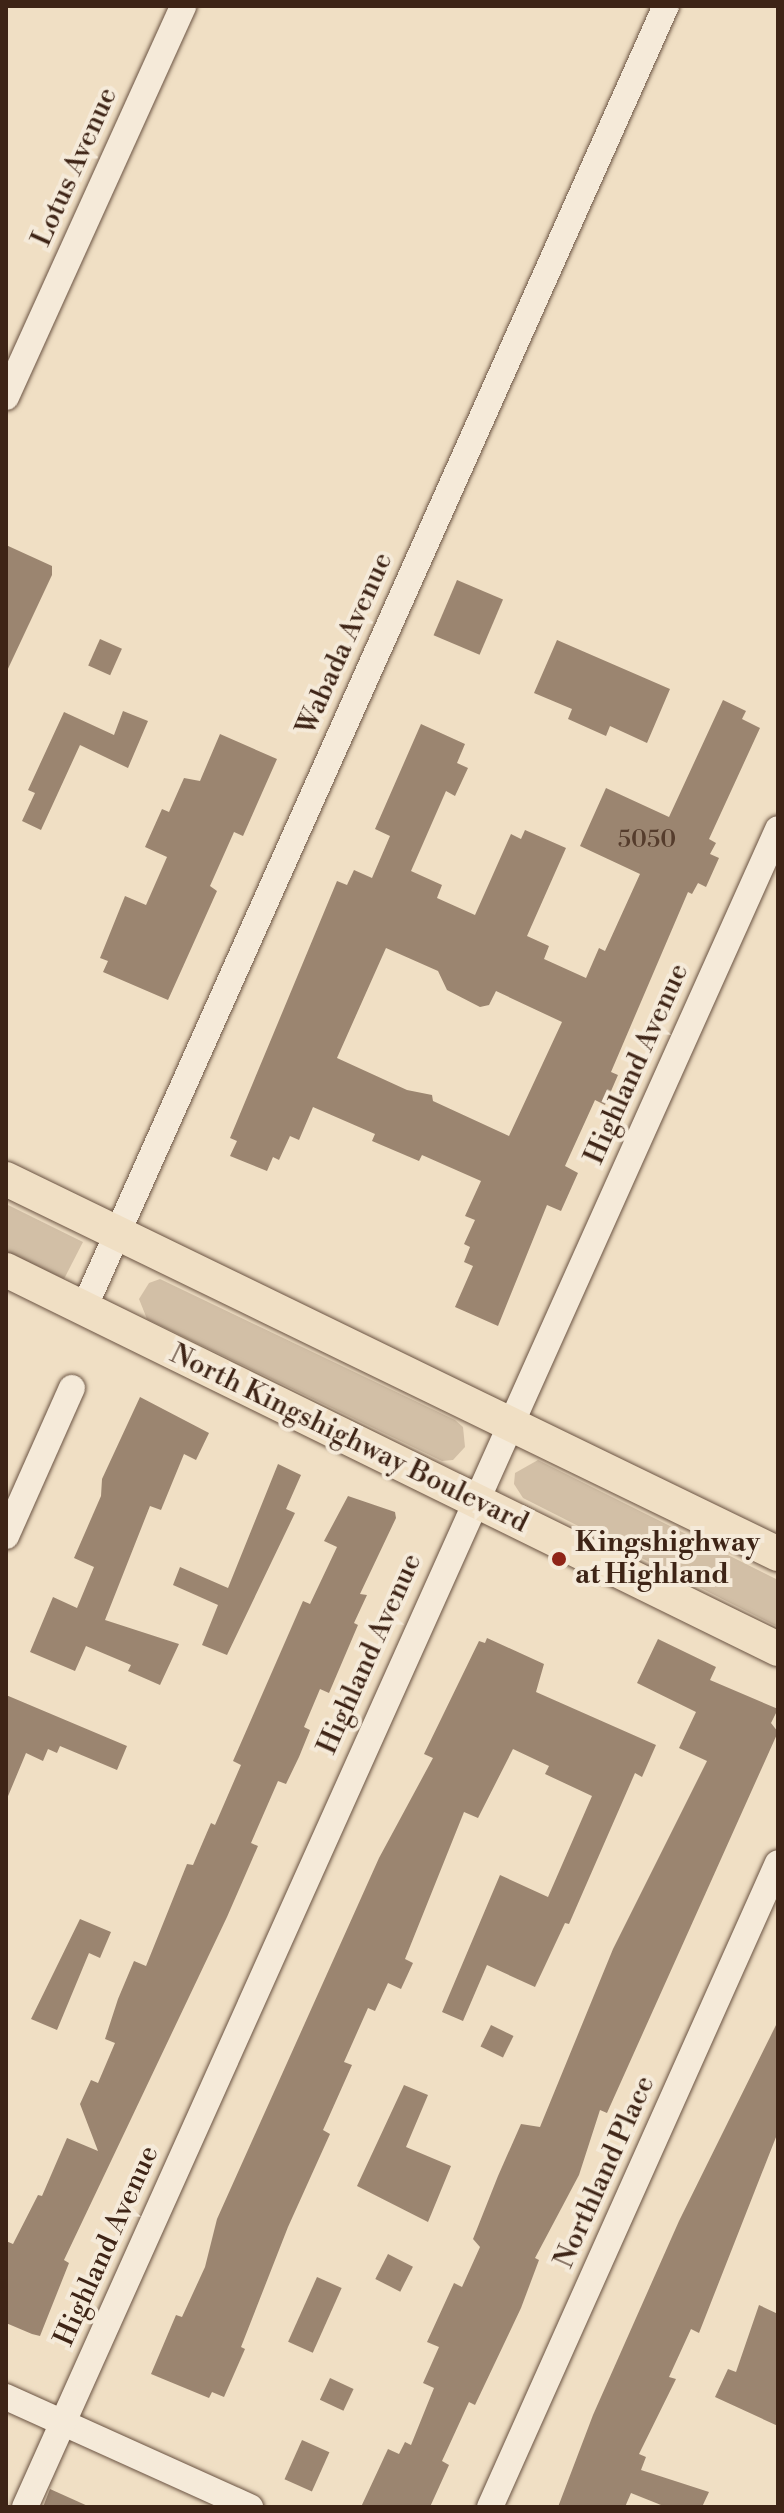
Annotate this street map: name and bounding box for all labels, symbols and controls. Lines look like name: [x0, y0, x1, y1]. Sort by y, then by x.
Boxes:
street label: Lotus Avenue: [25, 82, 125, 252]
street label: Wabada Avenue: [290, 548, 400, 740]
house number: 5050: [618, 827, 676, 855]
street label: Highland Avenue: [578, 959, 696, 1169]
street label: North Kingshighway Boulevard: [165, 1338, 533, 1540]
place label: Kingshighway at Highland: [575, 1526, 760, 1592]
street label: Highland Avenue: [311, 1549, 429, 1759]
marker: Kingshighway at Highland: [550, 1550, 568, 1568]
street label: Northland Place: [548, 2071, 662, 2273]
street label: Highland Avenue: [48, 2141, 166, 2351]

